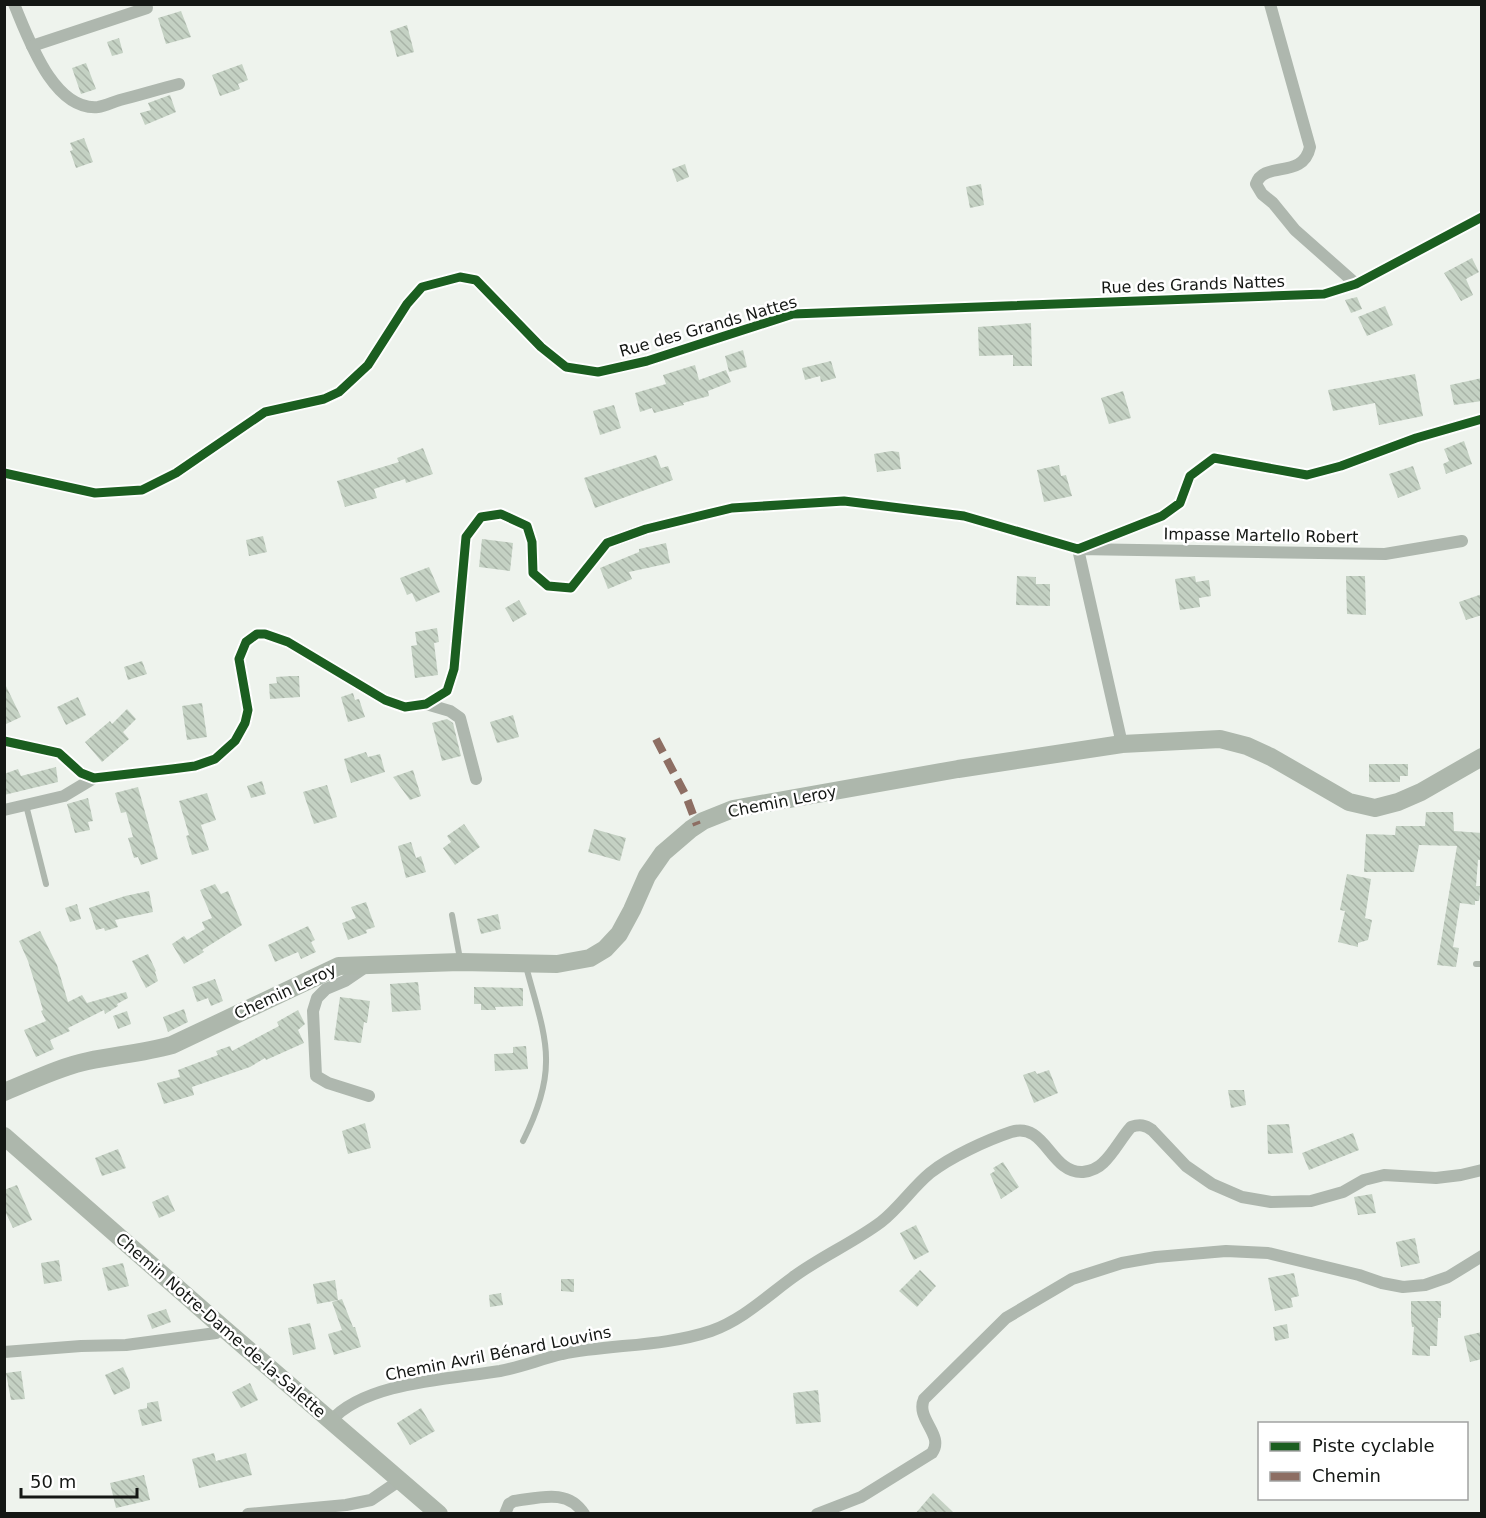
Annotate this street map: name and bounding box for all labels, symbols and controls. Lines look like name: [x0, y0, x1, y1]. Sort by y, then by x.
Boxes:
street label: Rue des Grands Nattes: [1101, 272, 1285, 297]
street label: Rue des Grands Nattes: [617, 292, 799, 361]
street label: Impasse Martello Robert: [1163, 524, 1359, 547]
street label: Chemin Leroy: [726, 782, 838, 821]
street label: Chemin Leroy: [231, 960, 339, 1023]
street label: Chemin Notre-Dame-de-la-Salette: [112, 1229, 330, 1422]
street label: Chemin Avril Bénard Louvins: [384, 1322, 613, 1385]
legend: [1258, 1422, 1468, 1500]
text: Piste cyclable: [1312, 1435, 1435, 1456]
scale bar: [21, 1461, 136, 1499]
text: Chemin: [1312, 1465, 1381, 1486]
text: 50 m: [30, 1471, 76, 1492]

